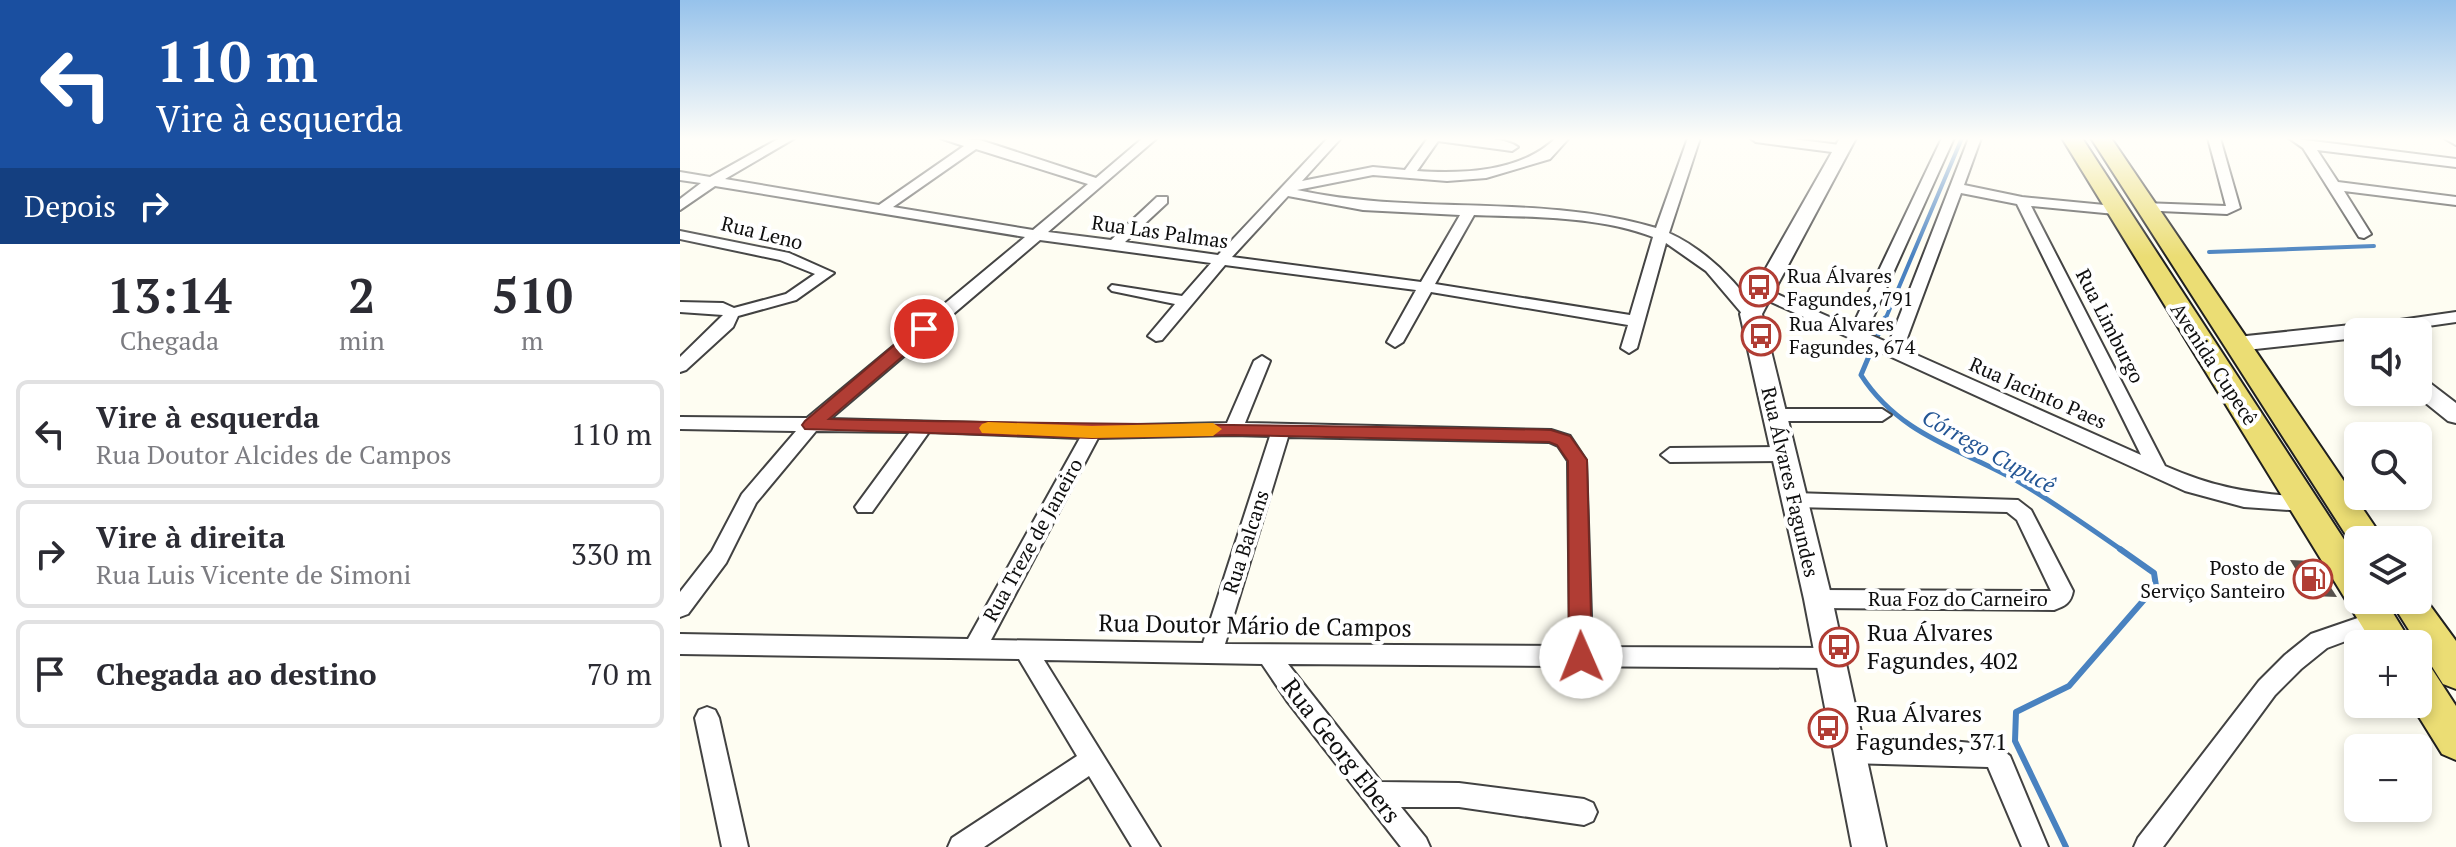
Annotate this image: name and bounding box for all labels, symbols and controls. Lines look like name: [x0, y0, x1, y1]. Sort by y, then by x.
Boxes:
text: 110 m: [156, 24, 318, 98]
icon: left: [24, 32, 128, 136]
text: Vire à esquerda: [156, 95, 403, 142]
icon: right: [132, 184, 176, 228]
text: Depois: [24, 186, 116, 226]
street label: Rua Leno: [719, 209, 806, 256]
street label: Rua Las Palmas: [1090, 209, 1230, 254]
place label: Rua Álvares Fagundes, 791: [1787, 262, 1913, 312]
text: 13:14: [107, 263, 232, 327]
text: 2: [348, 263, 375, 327]
text: 510: [492, 263, 573, 327]
street label: Rua Limburgo: [2070, 264, 2151, 388]
bus stop icon: Rua Álvares Fagundes, 791: [1738, 266, 1780, 308]
pin: [890, 295, 958, 363]
street label: Avenida Cupecê: [2165, 297, 2264, 430]
icon: arrive: [902, 307, 946, 351]
place label: Rua Álvares Fagundes, 674: [1789, 310, 1916, 360]
bus stop icon: Rua Álvares Fagundes, 674: [1740, 315, 1782, 357]
map controls: [2344, 318, 2432, 822]
button: sound: [2344, 318, 2432, 406]
text: Chegada: [120, 323, 219, 357]
text: min: [339, 323, 385, 357]
text: m: [521, 323, 544, 357]
street label: Rua Jacinto Paes: [1965, 350, 2111, 435]
street label: Rua Álvares Fagundes: [1755, 384, 1826, 580]
text: Vire à esquerda: [96, 397, 320, 437]
water label: Córrego Cupucê: [1917, 402, 2061, 499]
icon: left: [28, 412, 72, 456]
text: 110 m: [571, 414, 652, 454]
button: search: [2344, 422, 2432, 510]
text: Rua Doutor Alcides de Campos: [96, 437, 452, 471]
street label: Rua Treze de Janeiro: [977, 453, 1089, 626]
street label: Rua Balcans: [1216, 487, 1275, 597]
text: Vire à direita: [96, 517, 286, 557]
button: layers: [2344, 526, 2432, 614]
icon: right: [28, 532, 72, 576]
text: 330 m: [571, 534, 652, 574]
place label: Posto de Serviço Santeiro: [2140, 554, 2285, 604]
text: Rua Luis Vicente de Simoni: [96, 557, 411, 591]
fuel station icon: Posto de Serviço Santeiro: [2292, 558, 2334, 600]
street label: Rua Foz do Carneiro: [1868, 585, 2048, 612]
street label: Rua Doutor Mário de Campos: [1098, 606, 1412, 644]
position arrow: [1539, 615, 1623, 699]
place label: Rua Álvares Fagundes, 402: [1867, 616, 2019, 676]
bus stop icon: Rua Álvares Fagundes, 402: [1818, 626, 1860, 668]
button: +: [2344, 630, 2432, 718]
icon: arrive: [28, 652, 72, 696]
text: Chegada ao destino: [96, 654, 377, 694]
text: 70 m: [587, 654, 652, 694]
street label: Rua Georg Ebers: [1275, 671, 1408, 829]
place label: Rua Álvares Fagundes, 371: [1856, 697, 2008, 757]
bus stop icon: Rua Álvares Fagundes, 371: [1807, 707, 1849, 749]
button: −: [2344, 734, 2432, 822]

